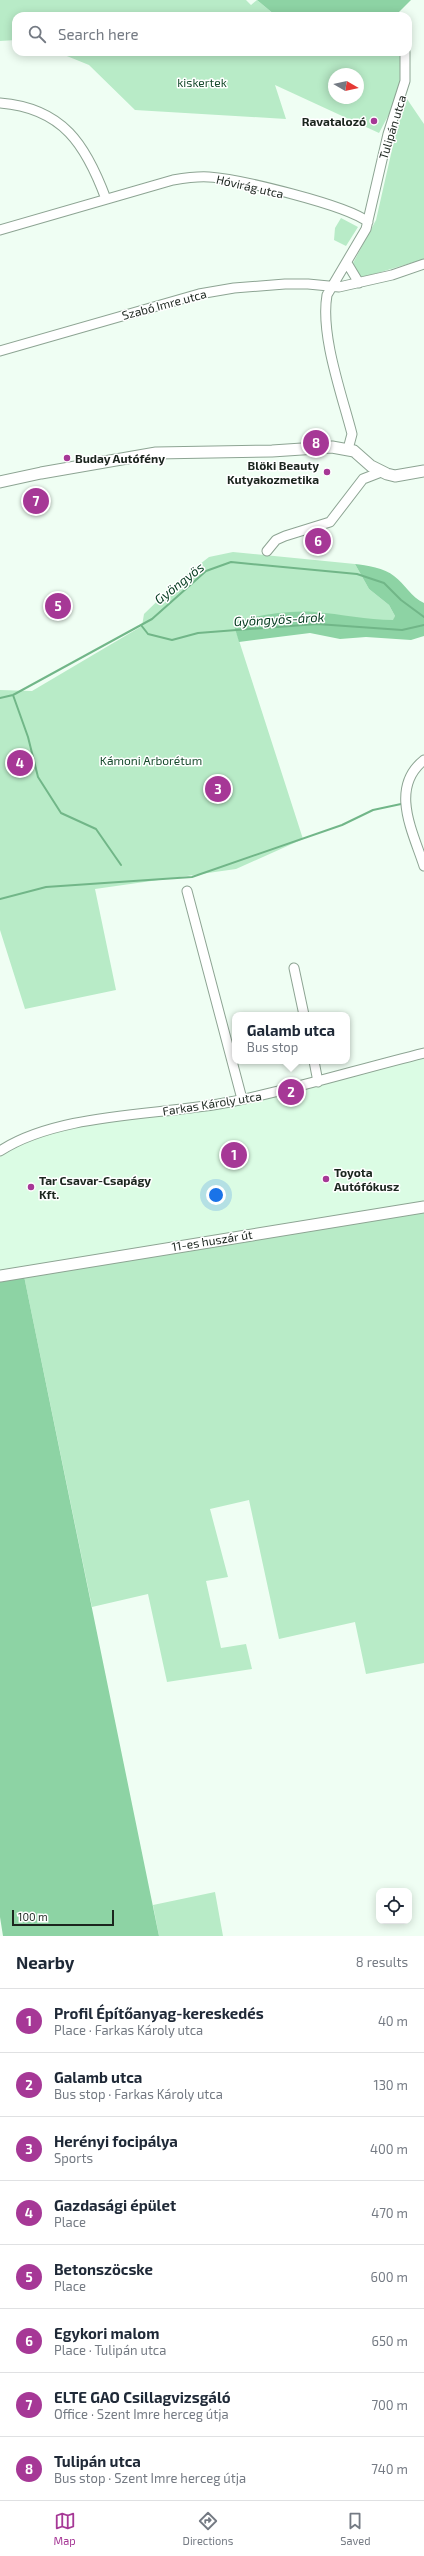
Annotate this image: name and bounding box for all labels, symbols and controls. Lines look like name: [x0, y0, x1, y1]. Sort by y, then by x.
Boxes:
search box: [12, 12, 412, 56]
icon: search: [26, 23, 48, 45]
text: Search here: [58, 25, 139, 43]
north arrow: [328, 68, 364, 104]
park label: kiskertek: [177, 75, 227, 89]
street label: Tulipán utca: [376, 93, 408, 161]
place label: Ravatalozó: [302, 114, 366, 128]
marker: Ravatalozó: [369, 116, 379, 126]
street label: Hóvirág utca: [215, 171, 285, 201]
street label: Szabó Imre utca: [120, 286, 208, 322]
pin: 8: [303, 428, 329, 458]
place label: Buday Autófény: [75, 451, 165, 466]
marker: Buday Autófény: [62, 453, 72, 463]
place label: Blöki Beauty Kutyakozmetika: [227, 458, 319, 487]
marker: Blöki Beauty Kutyakozmetika: [322, 467, 332, 477]
pin: 7: [23, 486, 49, 516]
pin: 6: [305, 526, 331, 556]
water label: Gyöngyös: [151, 558, 207, 607]
pin: 5: [45, 591, 71, 621]
water label: Gyöngyös-árok: [233, 609, 325, 629]
pin: 4: [7, 748, 33, 778]
park label: Kámoni Arborétum: [100, 753, 202, 767]
pin: 3: [205, 774, 231, 804]
popup: [232, 1012, 350, 1064]
text: Galamb utca: [247, 1021, 335, 1039]
text: Bus stop: [247, 1039, 298, 1055]
pin: 2: [278, 1077, 304, 1107]
street label: Farkas Károly utca: [161, 1088, 263, 1118]
pin: 1: [221, 1140, 247, 1170]
place label: Toyota Autófókusz: [334, 1165, 399, 1193]
place label: Tar Csavar-Csapágy Kft.: [39, 1173, 151, 1201]
marker: Toyota Autófókusz: [321, 1174, 331, 1184]
marker: Tar Csavar-Csapágy Kft.: [26, 1182, 36, 1192]
your location: [206, 1185, 226, 1205]
street label: 11-es huszár út: [171, 1227, 254, 1253]
map controls: [376, 1888, 412, 1924]
button: locate: [376, 1888, 412, 1924]
scale bar: [12, 1908, 114, 1927]
text: 100 m: [18, 1910, 48, 1923]
text: Nearby: [16, 1952, 74, 1972]
text: 8 results: [356, 1954, 408, 1970]
text: Profil Építőanyag-kereskedés: [54, 2004, 264, 2022]
text: 1: [26, 2013, 32, 2029]
text: 40 m: [378, 2013, 408, 2029]
text: Place · Farkas Károly utca: [54, 2022, 203, 2038]
text: Galamb utca: [54, 2068, 142, 2086]
text: 2: [25, 2077, 33, 2093]
text: 130 m: [373, 2077, 408, 2093]
text: Bus stop · Farkas Károly utca: [54, 2086, 223, 2102]
text: Herényi focipálya: [54, 2132, 178, 2150]
text: 3: [25, 2141, 33, 2157]
text: 400 m: [370, 2141, 408, 2157]
text: Sports: [54, 2150, 93, 2166]
text: Gazdasági épület: [54, 2196, 176, 2214]
text: 4: [25, 2205, 33, 2221]
text: 470 m: [371, 2205, 408, 2221]
text: Place: [54, 2214, 86, 2230]
text: Betonszöcske: [54, 2260, 153, 2278]
text: 5: [25, 2269, 33, 2285]
text: 600 m: [371, 2269, 408, 2285]
text: Place: [54, 2278, 86, 2294]
text: Egykori malom: [54, 2324, 159, 2342]
text: 6: [25, 2333, 33, 2349]
text: 650 m: [371, 2333, 408, 2349]
text: Place · Tulipán utca: [54, 2342, 166, 2358]
text: ELTE GAO Csillagvizsgáló: [54, 2388, 231, 2406]
text: 7: [26, 2397, 32, 2413]
text: 700 m: [371, 2397, 408, 2413]
text: Office · Szent Imre herceg útja: [54, 2406, 229, 2422]
text: Tulipán utca: [54, 2452, 141, 2470]
text: 8: [25, 2461, 33, 2477]
text: 740 m: [371, 2461, 408, 2477]
text: Bus stop · Szent Imre herceg útja: [54, 2470, 246, 2486]
tab: Map: [54, 2510, 76, 2547]
tab: Directions: [183, 2510, 233, 2547]
tab: Saved: [340, 2510, 371, 2547]

